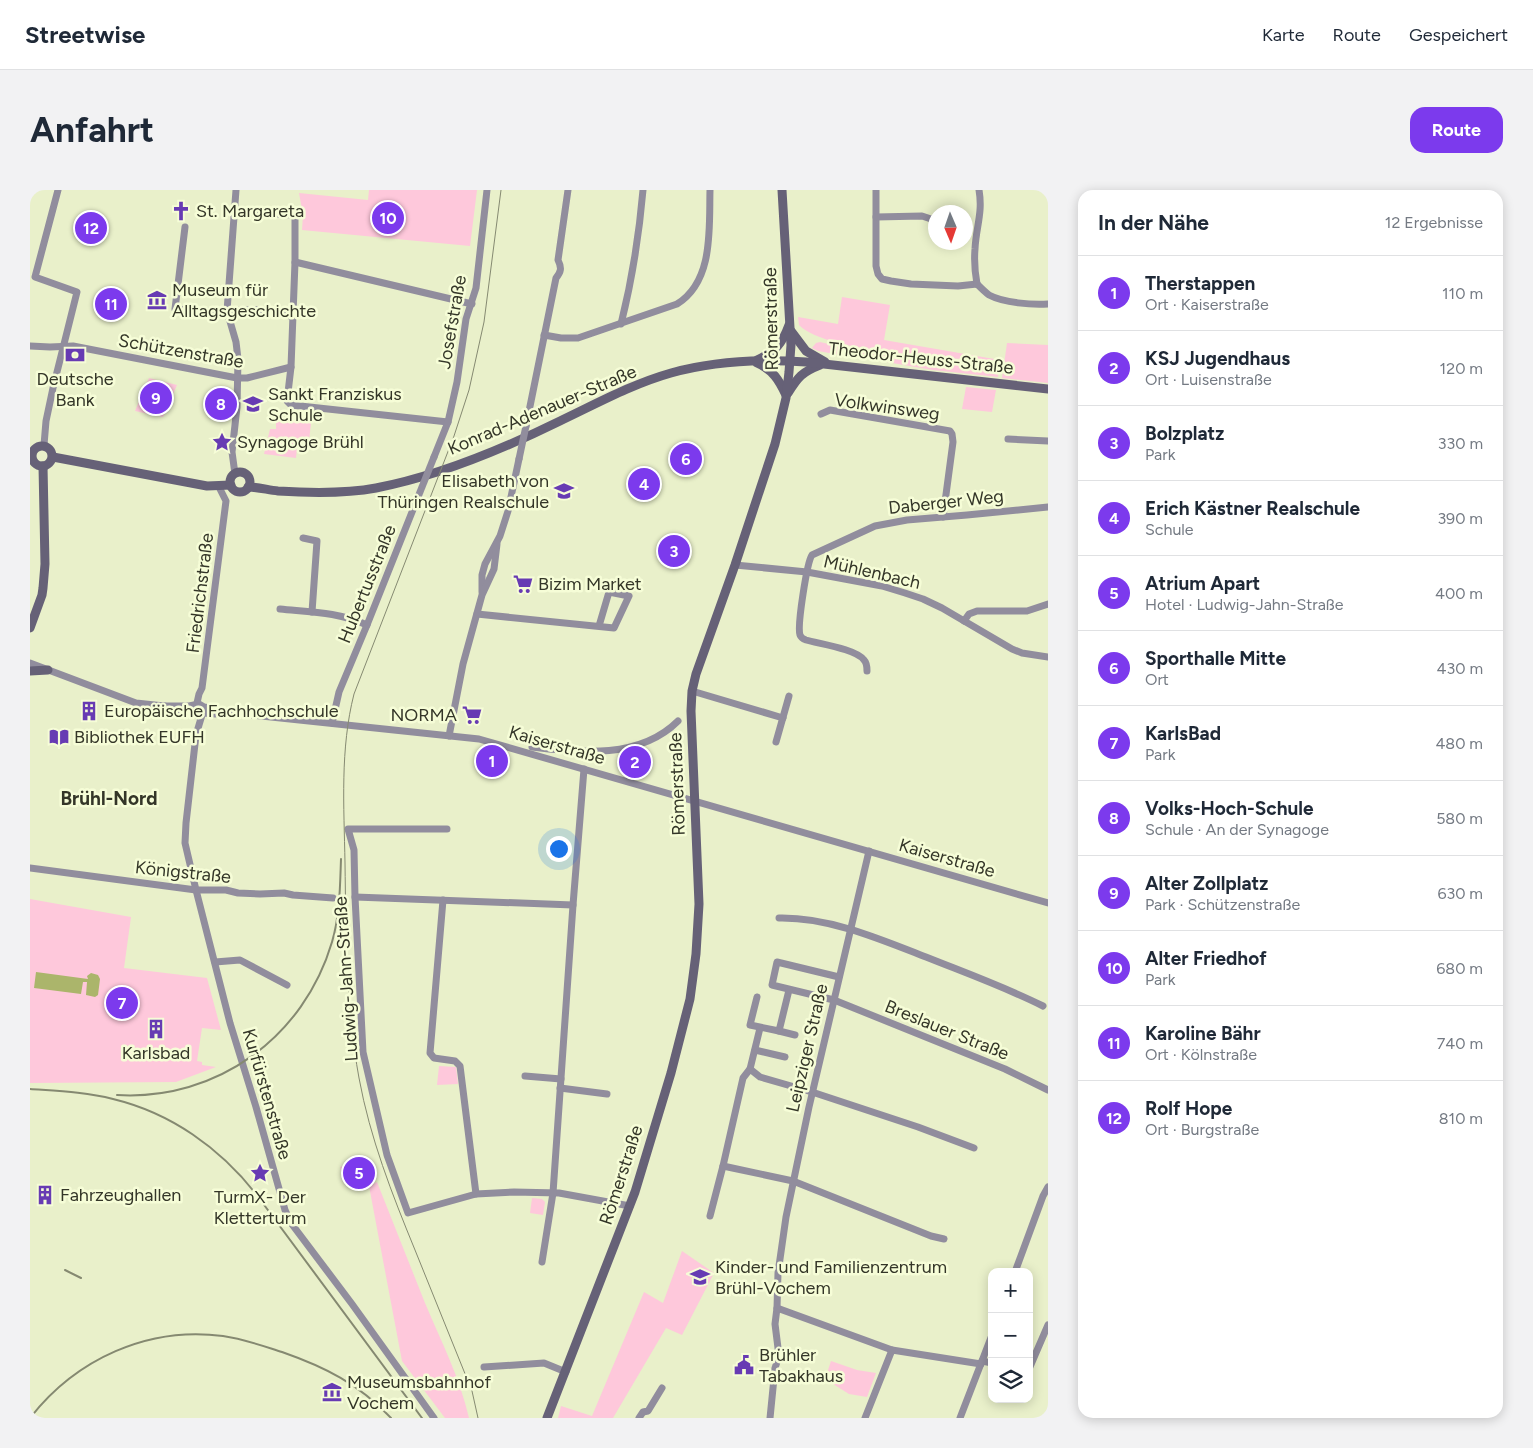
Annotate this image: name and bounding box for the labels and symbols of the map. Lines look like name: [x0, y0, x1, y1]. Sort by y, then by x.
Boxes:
pin: 10: [372, 199, 404, 237]
church icon: St. Margareta: [170, 200, 192, 222]
place label: St. Margareta: [196, 200, 304, 222]
north arrow: [928, 205, 973, 250]
pin: 12: [75, 209, 107, 247]
street label: Römerstraße: [759, 267, 783, 371]
street label: Josefstraße: [433, 273, 471, 371]
place label: Museum für Alltagsgeschichte: [172, 279, 316, 322]
pin: 11: [95, 285, 127, 323]
museum icon: Museum für Alltagsgeschichte: [146, 289, 168, 311]
street label: Schützenstraße: [117, 329, 246, 373]
street label: Theodor-Heuss-Straße: [828, 337, 1015, 379]
bank icon: Deutsche Bank: [64, 344, 86, 366]
street label: Konrad-Adenauer-Straße: [444, 360, 640, 460]
place label: Deutsche Bank: [36, 368, 114, 411]
pin: 9: [140, 379, 172, 417]
place label: Sankt Franziskus Schule: [268, 383, 402, 426]
pin: 8: [205, 385, 237, 423]
street label: Volkwinsweg: [833, 389, 941, 425]
school or university icon: Sankt Franziskus Schule: [242, 393, 264, 415]
place icon: Synagoge Brühl: [211, 431, 233, 453]
place label: Synagoge Brühl: [237, 431, 364, 453]
pin: 6: [670, 440, 702, 478]
pin: 4: [628, 465, 660, 503]
place label: Elisabeth von Thüringen Realschule: [378, 470, 549, 513]
school or university icon: Elisabeth von Thüringen Realschule: [553, 480, 575, 502]
street label: Daberger Weg: [887, 485, 1005, 519]
street label: Hubertusstraße: [333, 521, 401, 646]
street label: Friedrichstraße: [182, 532, 218, 654]
pin: 3: [658, 532, 690, 570]
street label: Mühlenbach: [821, 550, 923, 594]
supermarket icon: Bizim Market: [512, 573, 534, 595]
place label: Bizim Market: [538, 573, 642, 595]
building icon: Europäische Fachhochschule: [78, 700, 100, 722]
place label: Europäische Fachhochschule: [104, 700, 339, 722]
place label: NORMA: [390, 704, 457, 726]
supermarket icon: NORMA: [461, 704, 483, 726]
street label: Kaiserstraße: [506, 721, 608, 769]
library icon: Bibliothek EUFH: [48, 726, 70, 748]
place label: Bibliothek EUFH: [74, 726, 205, 748]
street label: Römerstraße: [664, 732, 690, 836]
pin: 1: [476, 742, 508, 780]
pin: 2: [619, 743, 651, 781]
district label: Brühl-Nord: [60, 787, 158, 810]
street label: Kaiserstraße: [896, 834, 998, 882]
your location: [546, 836, 572, 862]
street label: Königstraße: [134, 856, 232, 888]
street label: Ludwig-Jahn-Straße: [329, 896, 363, 1062]
street label: Leipziger Straße: [782, 982, 832, 1114]
pin: 7: [106, 984, 138, 1022]
street label: Breslauer Straße: [882, 995, 1012, 1065]
building icon: Karlsbad: [145, 1018, 167, 1040]
street label: Kurfürstenstraße: [238, 1026, 296, 1162]
place label: Karlsbad: [122, 1042, 190, 1064]
street label: Römerstraße: [595, 1122, 647, 1228]
pin: 5: [343, 1154, 375, 1192]
place icon: TurmX- Der Kletterturm: [249, 1162, 271, 1184]
building icon: Fahrzeughallen: [34, 1184, 56, 1206]
place label: Fahrzeughallen: [60, 1184, 181, 1206]
place label: TurmX- Der Kletterturm: [214, 1186, 306, 1229]
place label: Kinder- und Familienzentrum Brühl-Vochem: [715, 1256, 947, 1299]
school or university icon: Kinder- und Familienzentrum Brühl-Vochem: [689, 1266, 711, 1288]
place label: Brühler Tabakhaus: [759, 1344, 843, 1387]
public building icon: Brühler Tabakhaus: [733, 1354, 755, 1376]
place label: Museumsbahnhof Vochem: [347, 1371, 492, 1414]
museum icon: Museumsbahnhof Vochem: [321, 1381, 343, 1403]

